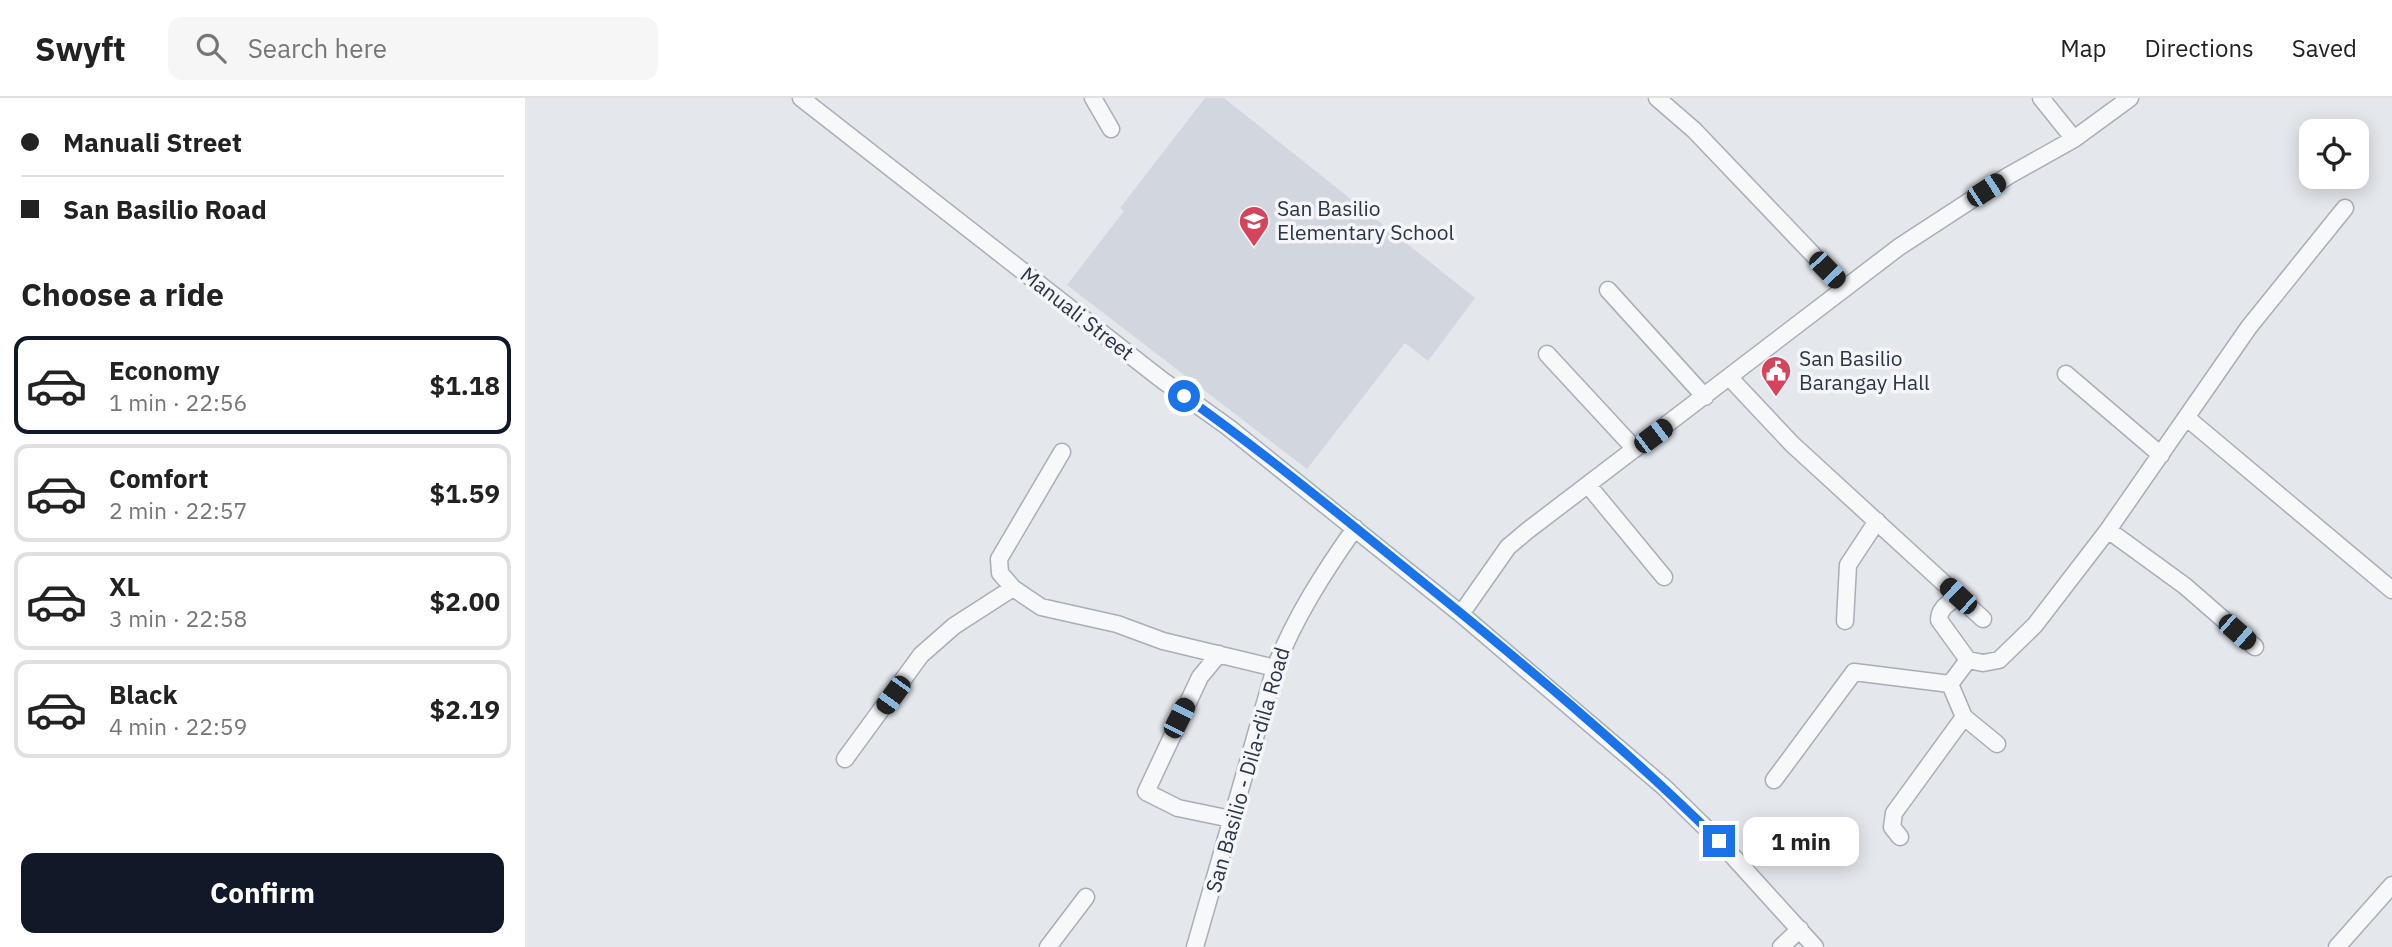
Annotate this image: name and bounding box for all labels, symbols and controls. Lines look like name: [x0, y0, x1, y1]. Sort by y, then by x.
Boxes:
search box: [168, 17, 658, 80]
text: Swyft: [35, 27, 126, 70]
icon: search: [192, 29, 230, 67]
text: Search here: [248, 31, 387, 65]
text: Map: [2060, 32, 2106, 64]
text: Directions: [2144, 32, 2254, 64]
text: Saved: [2292, 32, 2357, 64]
map controls: [2299, 119, 2369, 189]
button: locate: [2299, 119, 2369, 189]
text: Manuali Street: [63, 125, 242, 159]
car: [1963, 170, 2010, 210]
text: San Basilio Road: [63, 192, 267, 226]
place label: San Basilio Elementary School: [1277, 194, 1454, 246]
school or university icon: San Basilio Elementary School: [1237, 204, 1271, 248]
car: [1805, 248, 1850, 292]
street label: Manuali Street: [1015, 260, 1140, 366]
text: Choose a ride: [21, 273, 224, 315]
place label: San Basilio Barangay Hall: [1799, 344, 1930, 396]
text: Economy: [109, 353, 220, 387]
icon: car: [25, 354, 88, 417]
public building icon: San Basilio Barangay Hall: [1759, 354, 1793, 398]
text: $1.18: [430, 368, 500, 402]
route start: [1168, 380, 1200, 412]
text: 1 min · 22:56: [109, 387, 247, 417]
car: [1630, 415, 1677, 457]
text: Comfort: [109, 461, 208, 495]
icon: car: [25, 462, 88, 525]
text: $1.59: [430, 476, 500, 510]
text: 2 min · 22:57: [109, 495, 247, 525]
text: XL: [109, 569, 140, 603]
icon: car: [25, 570, 88, 633]
car: [1936, 574, 1981, 618]
text: $2.00: [430, 584, 500, 618]
text: 3 min · 22:58: [109, 603, 247, 633]
car: [2215, 610, 2260, 654]
street label: San Basilio - Dila-dila Road: [1199, 644, 1296, 896]
car: [873, 672, 914, 718]
text: Black: [109, 677, 177, 711]
icon: car: [25, 678, 88, 741]
text: $2.19: [430, 692, 500, 726]
car: [1161, 695, 1198, 741]
text: 4 min · 22:59: [109, 711, 247, 741]
callout: 1 min: [1743, 816, 1859, 866]
route end: [1703, 825, 1735, 857]
text: 1 min: [1771, 826, 1831, 856]
button: Confirm: [21, 853, 504, 933]

